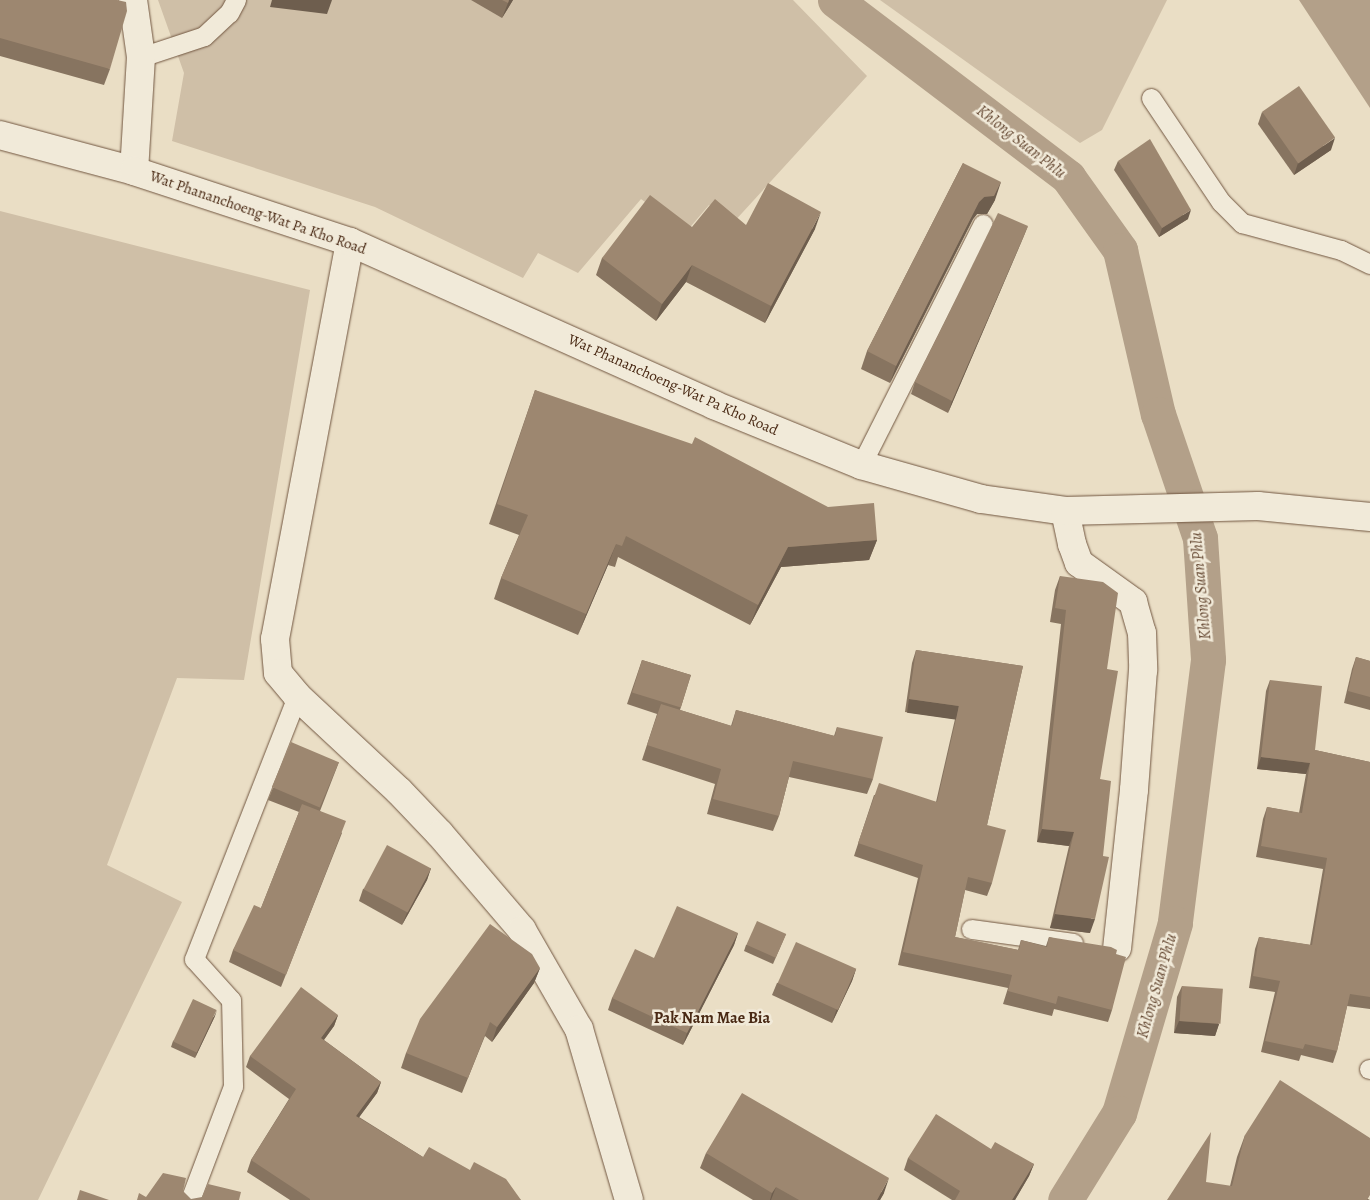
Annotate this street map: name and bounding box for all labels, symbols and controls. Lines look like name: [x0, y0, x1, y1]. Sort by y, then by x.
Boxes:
water label: Khlong Suan Phlu: [973, 101, 1069, 183]
street label: Wat Phananchoeng-Wat Pa Kho Road: [147, 167, 369, 259]
street label: Wat Phananchoeng-Wat Pa Kho Road: [565, 330, 781, 440]
water label: Khlong Suan Phlu: [1187, 532, 1215, 640]
water label: Khlong Suan Phlu: [1133, 932, 1181, 1040]
district label: Pak Nam Mae Bia: [654, 1008, 770, 1028]

